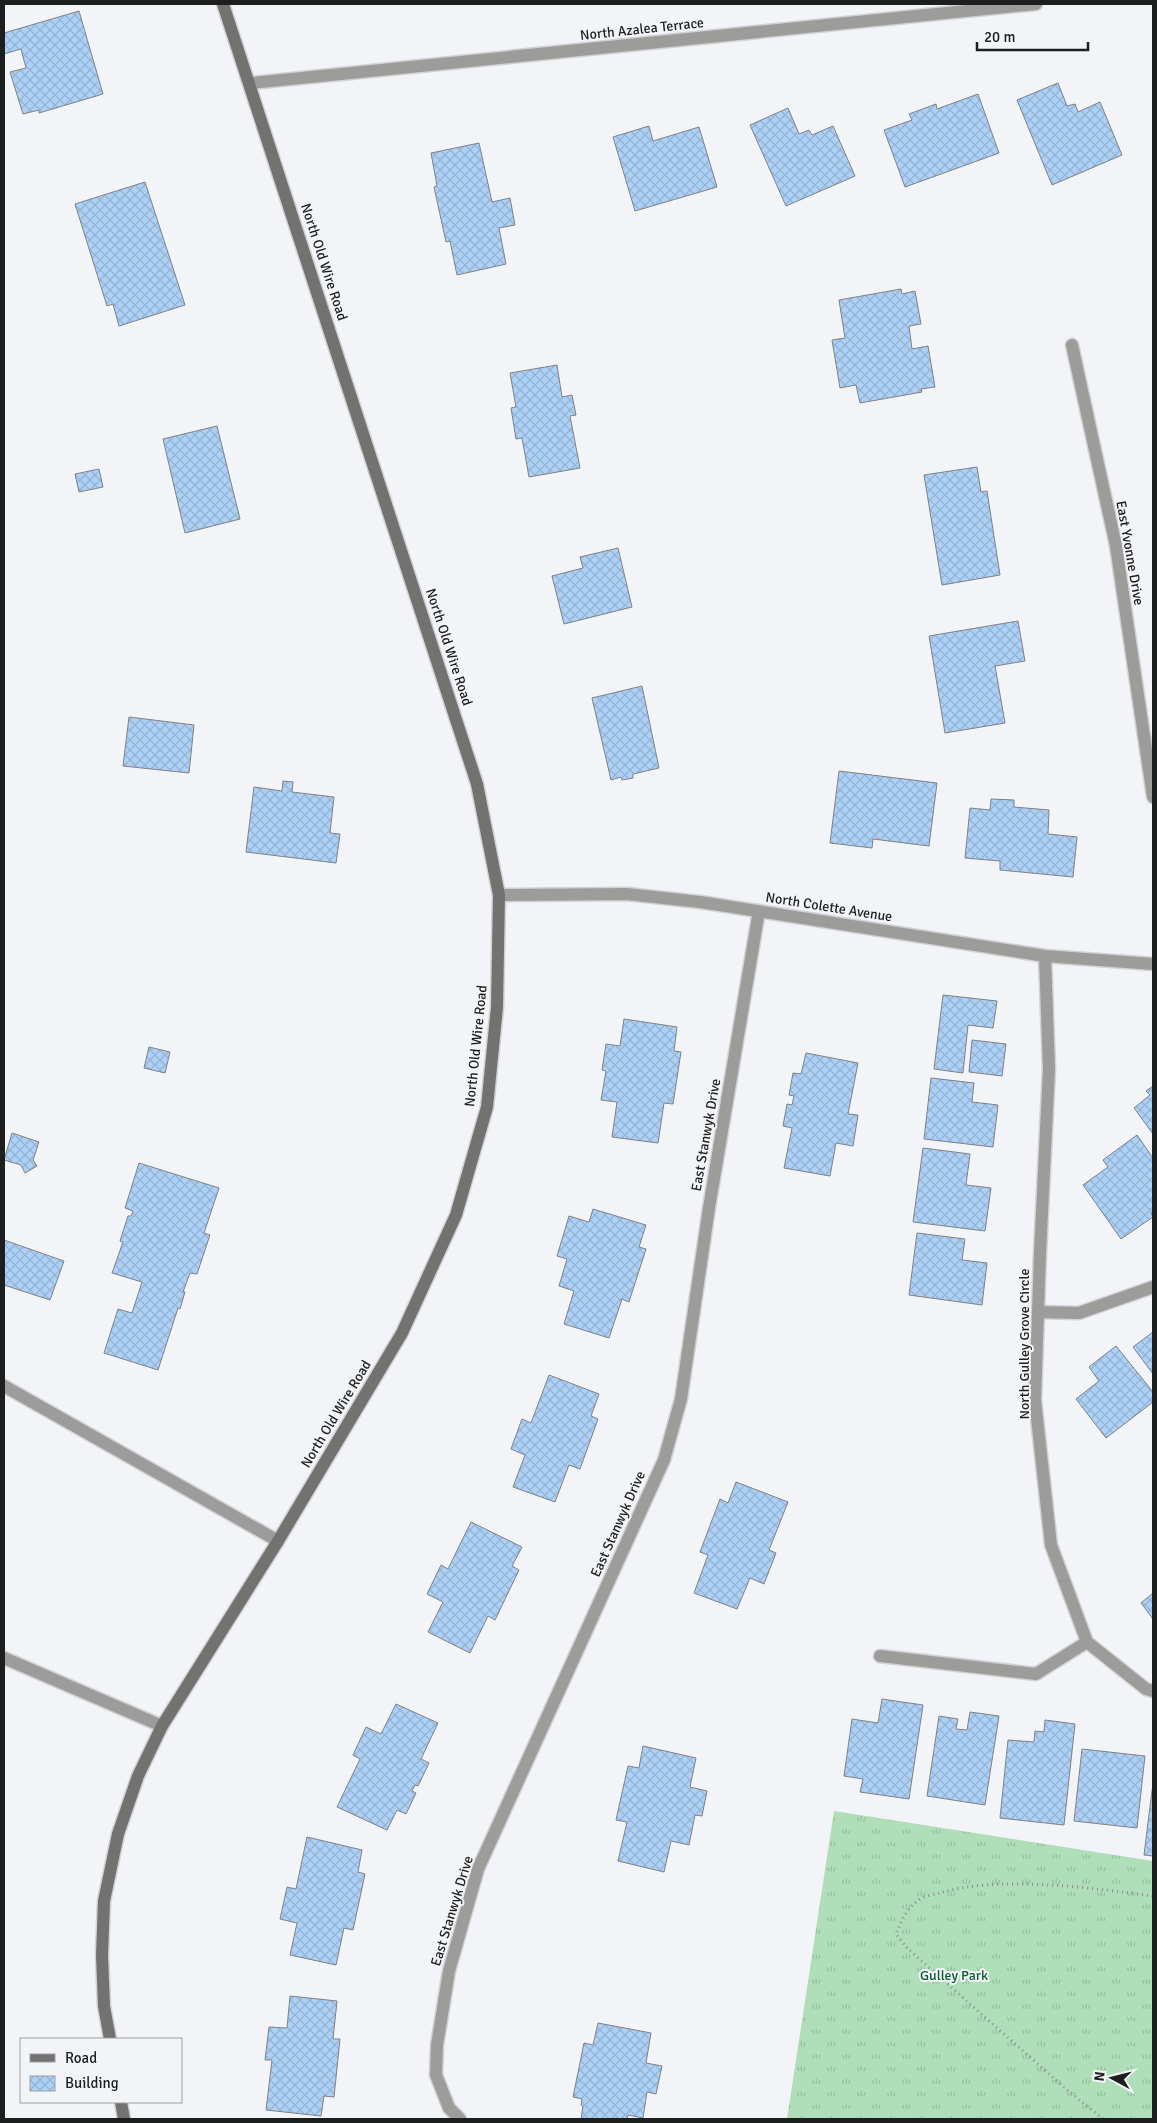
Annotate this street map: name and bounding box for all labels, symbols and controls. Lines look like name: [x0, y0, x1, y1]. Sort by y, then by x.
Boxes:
street label: North Azalea Terrace: [579, 14, 705, 44]
scale bar: [977, 20, 1088, 52]
text: 20 m: [984, 28, 1015, 46]
street label: North Old Wire Road: [297, 201, 351, 323]
street label: East Yvonne Drive: [1112, 499, 1148, 607]
street label: North Old Wire Road: [422, 586, 476, 708]
street label: North Colette Avenue: [764, 889, 894, 925]
street label: North Old Wire Road: [461, 984, 491, 1108]
street label: East Stanwyk Drive: [688, 1077, 724, 1193]
street label: North Gulley Grove Circle: [1016, 1269, 1033, 1419]
street label: North Old Wire Road: [297, 1357, 375, 1471]
street label: East Stanwyk Drive: [587, 1468, 649, 1580]
street label: East Stanwyk Drive: [427, 1854, 477, 1968]
park label: Gulley Park: [920, 1967, 988, 1984]
legend: [20, 2038, 182, 2103]
text: Road: [65, 2049, 97, 2067]
north arrow: [1087, 2053, 1137, 2103]
text: N: [1091, 2071, 1109, 2082]
text: Building: [65, 2074, 119, 2092]

